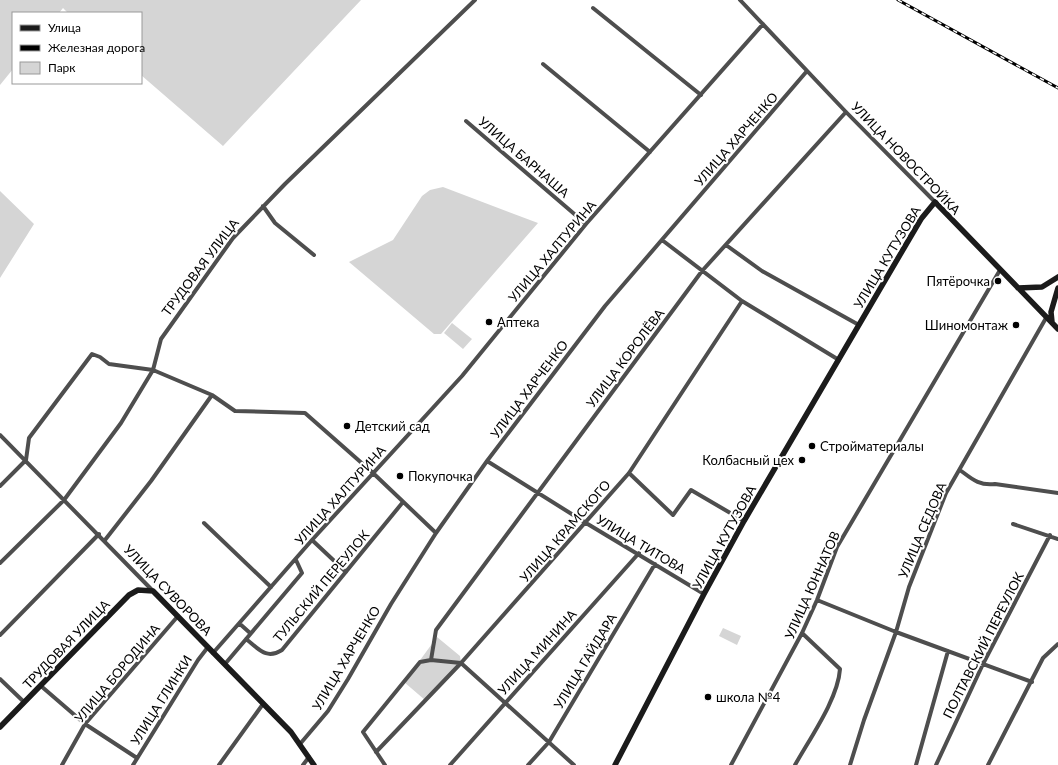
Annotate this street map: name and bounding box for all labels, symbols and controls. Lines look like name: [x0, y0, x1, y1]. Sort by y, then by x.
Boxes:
legend: [12, 12, 142, 84]
text: Улица: [48, 20, 81, 35]
text: Железная дорога: [48, 40, 145, 55]
text: Парк: [48, 60, 76, 75]
street label: УЛИЦА ХАРЧЕНКО: [691, 89, 781, 189]
street label: УЛИЦА НОВОСТРОЙКА: [848, 98, 964, 218]
street label: УЛИЦА БАРНАША: [475, 113, 573, 201]
street label: УЛИЦА ХАЛТУРИНА: [505, 197, 599, 305]
street label: УЛИЦА КУТУЗОВА: [850, 203, 924, 311]
street label: ТРУДОВАЯ УЛИЦА: [158, 215, 242, 319]
place label: Пятёрочка: [926, 273, 990, 289]
marker: Пятёрочка: [993, 276, 1003, 286]
street label: УЛИЦА КОРОЛЁВА: [583, 305, 668, 411]
place label: Аптека: [497, 314, 539, 330]
marker: Аптека: [484, 317, 494, 327]
place label: Шиномонтаж: [925, 317, 1009, 333]
marker: Шиномонтаж: [1011, 320, 1021, 330]
street label: УЛИЦА ХАРЧЕНКО: [487, 337, 571, 441]
place label: Детский сад: [355, 418, 430, 434]
marker: Детский сад: [342, 421, 352, 431]
place label: Стройматериалы: [820, 438, 924, 454]
marker: Стройматериалы: [807, 441, 817, 451]
street label: УЛИЦА ХАЛТУРИНА: [291, 442, 389, 548]
place label: Колбасный цех: [702, 452, 795, 468]
marker: Колбасный цех: [797, 455, 807, 465]
place label: Покупочка: [408, 468, 473, 484]
marker: Покупочка: [395, 471, 405, 481]
street label: УЛИЦА КРАМСКОГО: [516, 477, 614, 585]
street label: УЛИЦА СЕДОВА: [895, 479, 950, 580]
street label: УЛИЦА КУТУЗОВА: [689, 482, 759, 592]
street label: УЛИЦА ТИТОВА: [593, 511, 689, 577]
street label: ТУЛЬСКИЙ ПЕРЕУЛОК: [269, 527, 373, 645]
street label: УЛИЦА ЮННАТОВ: [781, 529, 843, 641]
street label: УЛИЦА СУВОРОВА: [121, 541, 216, 639]
street label: ПОЛТАВСКИЙ ПЕРЕУЛОК: [939, 569, 1027, 721]
street label: ТРУДОВАЯ УЛИЦА: [19, 596, 113, 692]
street label: УЛИЦА ХАРЧЕНКО: [309, 603, 383, 713]
street label: УЛИЦА МИНИНА: [494, 606, 580, 698]
street label: УЛИЦА ГАЙДАРА: [550, 610, 620, 712]
street label: УЛИЦА БОРОДИНА: [71, 620, 163, 726]
street label: УЛИЦА ГЛИНКИ: [127, 652, 195, 748]
place label: школа №4: [716, 689, 781, 705]
marker: школа №4: [703, 692, 713, 702]

